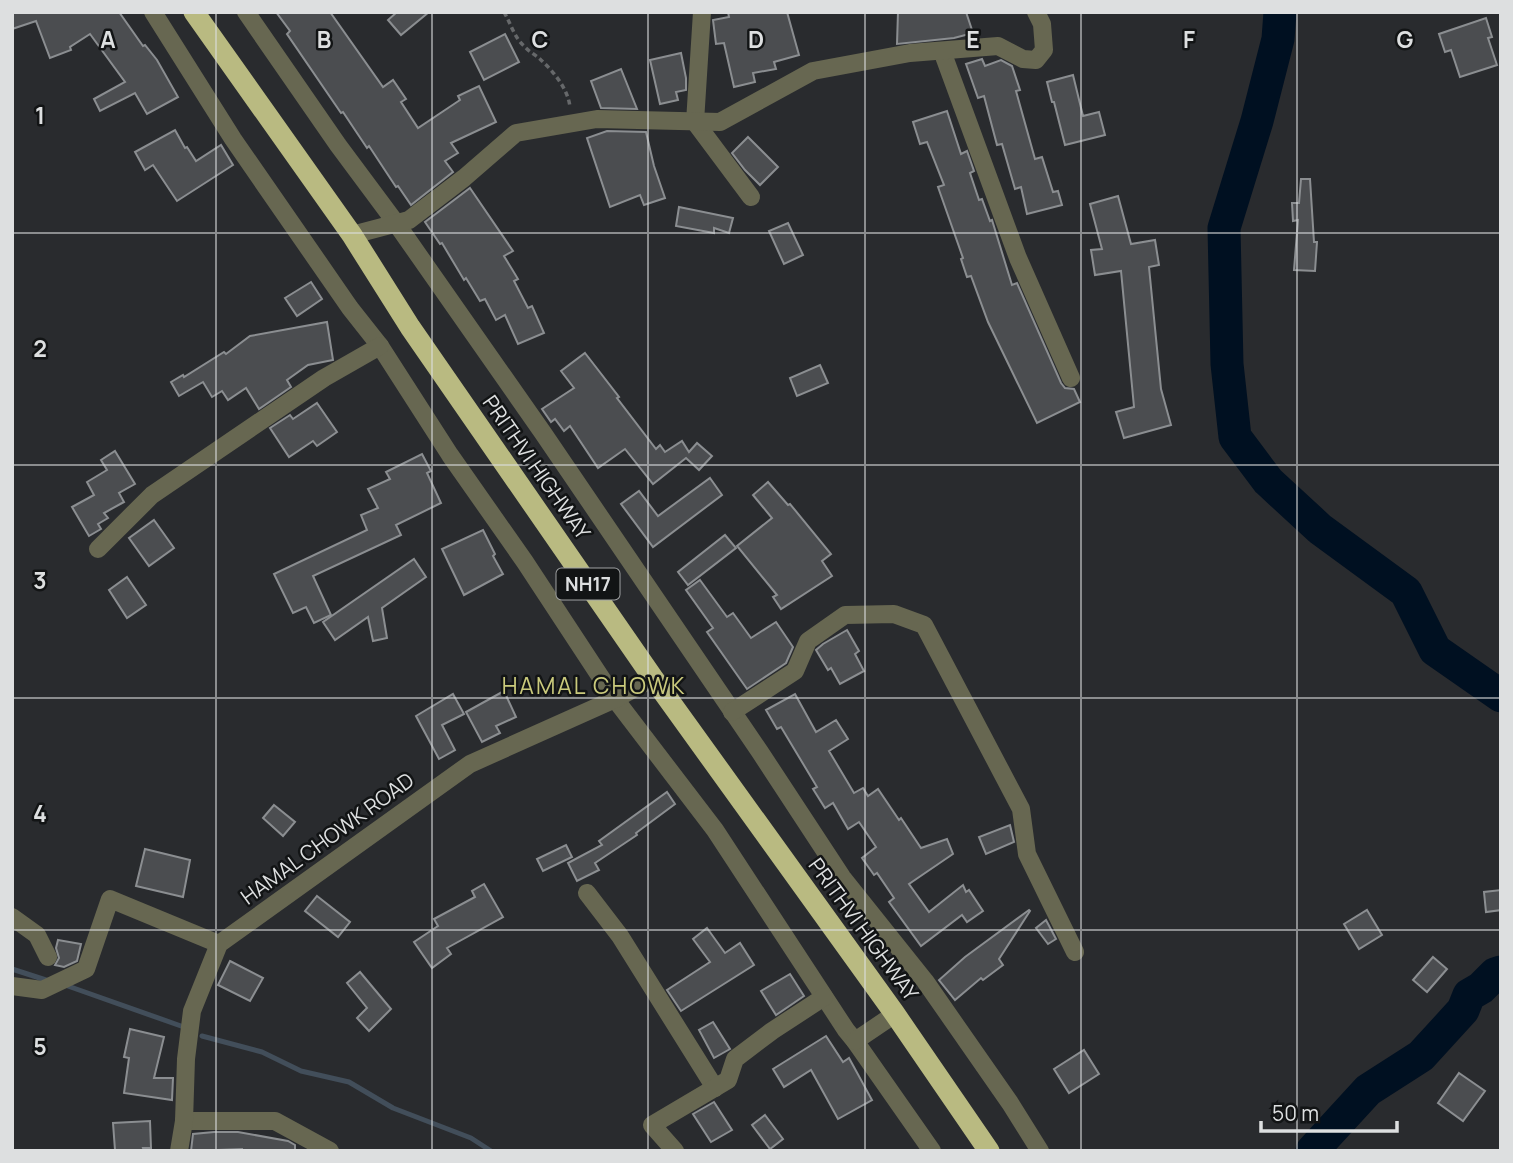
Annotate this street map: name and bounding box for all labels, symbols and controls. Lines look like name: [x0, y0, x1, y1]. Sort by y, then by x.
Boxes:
text: A: [100, 23, 116, 55]
text: B: [317, 23, 331, 55]
text: C: [532, 23, 549, 55]
text: D: [748, 23, 764, 55]
text: E: [966, 23, 980, 55]
text: F: [1183, 23, 1195, 55]
text: G: [1397, 23, 1414, 55]
text: 1: [35, 99, 45, 131]
text: 2: [33, 332, 47, 364]
street label: PRITHVI HIGHWAY: [477, 389, 597, 545]
text: 3: [33, 564, 47, 596]
road number: NH17: [556, 568, 620, 600]
district label: HAMAL CHOWK: [502, 669, 686, 701]
street label: HAMAL CHOWK ROAD: [235, 766, 419, 910]
text: 4: [33, 797, 47, 829]
street label: PRITHVI HIGHWAY: [803, 852, 925, 1006]
text: 5: [33, 1030, 47, 1062]
scale bar: [1261, 1090, 1398, 1134]
text: 50 m: [1272, 1099, 1319, 1127]

